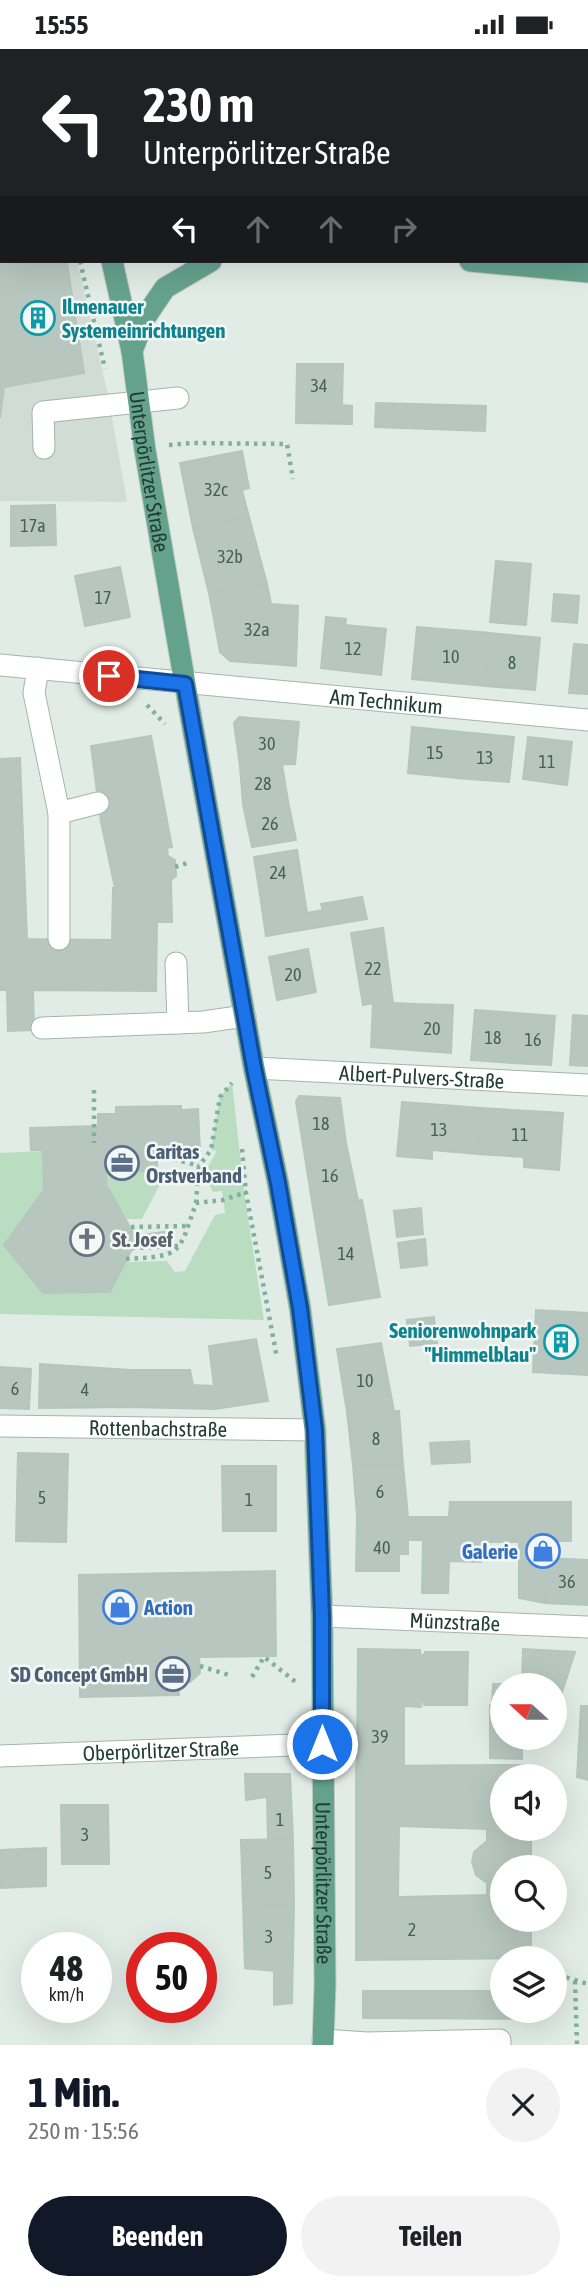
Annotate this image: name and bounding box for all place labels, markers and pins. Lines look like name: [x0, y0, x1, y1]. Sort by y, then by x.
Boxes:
place label: Ilmenauer Systemeinrichtungen: [62, 294, 225, 342]
building icon: Ilmenauer Systemeinrichtungen: [19, 299, 57, 337]
pin: [79, 646, 139, 706]
place label: Caritas Orstverband: [146, 1139, 242, 1187]
office icon: Caritas Orstverband: [103, 1144, 141, 1182]
church icon: St. Josef: [68, 1220, 106, 1258]
place label: St. Josef: [112, 1227, 173, 1251]
place label: Seniorenwohnpark "Himmelblau": [389, 1318, 537, 1366]
building icon: Seniorenwohnpark "Himmelblau": [542, 1323, 580, 1361]
shop icon: Galerie: [524, 1532, 562, 1570]
place label: Galerie: [462, 1539, 518, 1563]
shop icon: Action: [101, 1588, 139, 1626]
place label: Action: [143, 1595, 193, 1619]
office icon: SD Concept GmbH: [154, 1655, 192, 1693]
place label: SD Concept GmbH: [10, 1662, 148, 1686]

